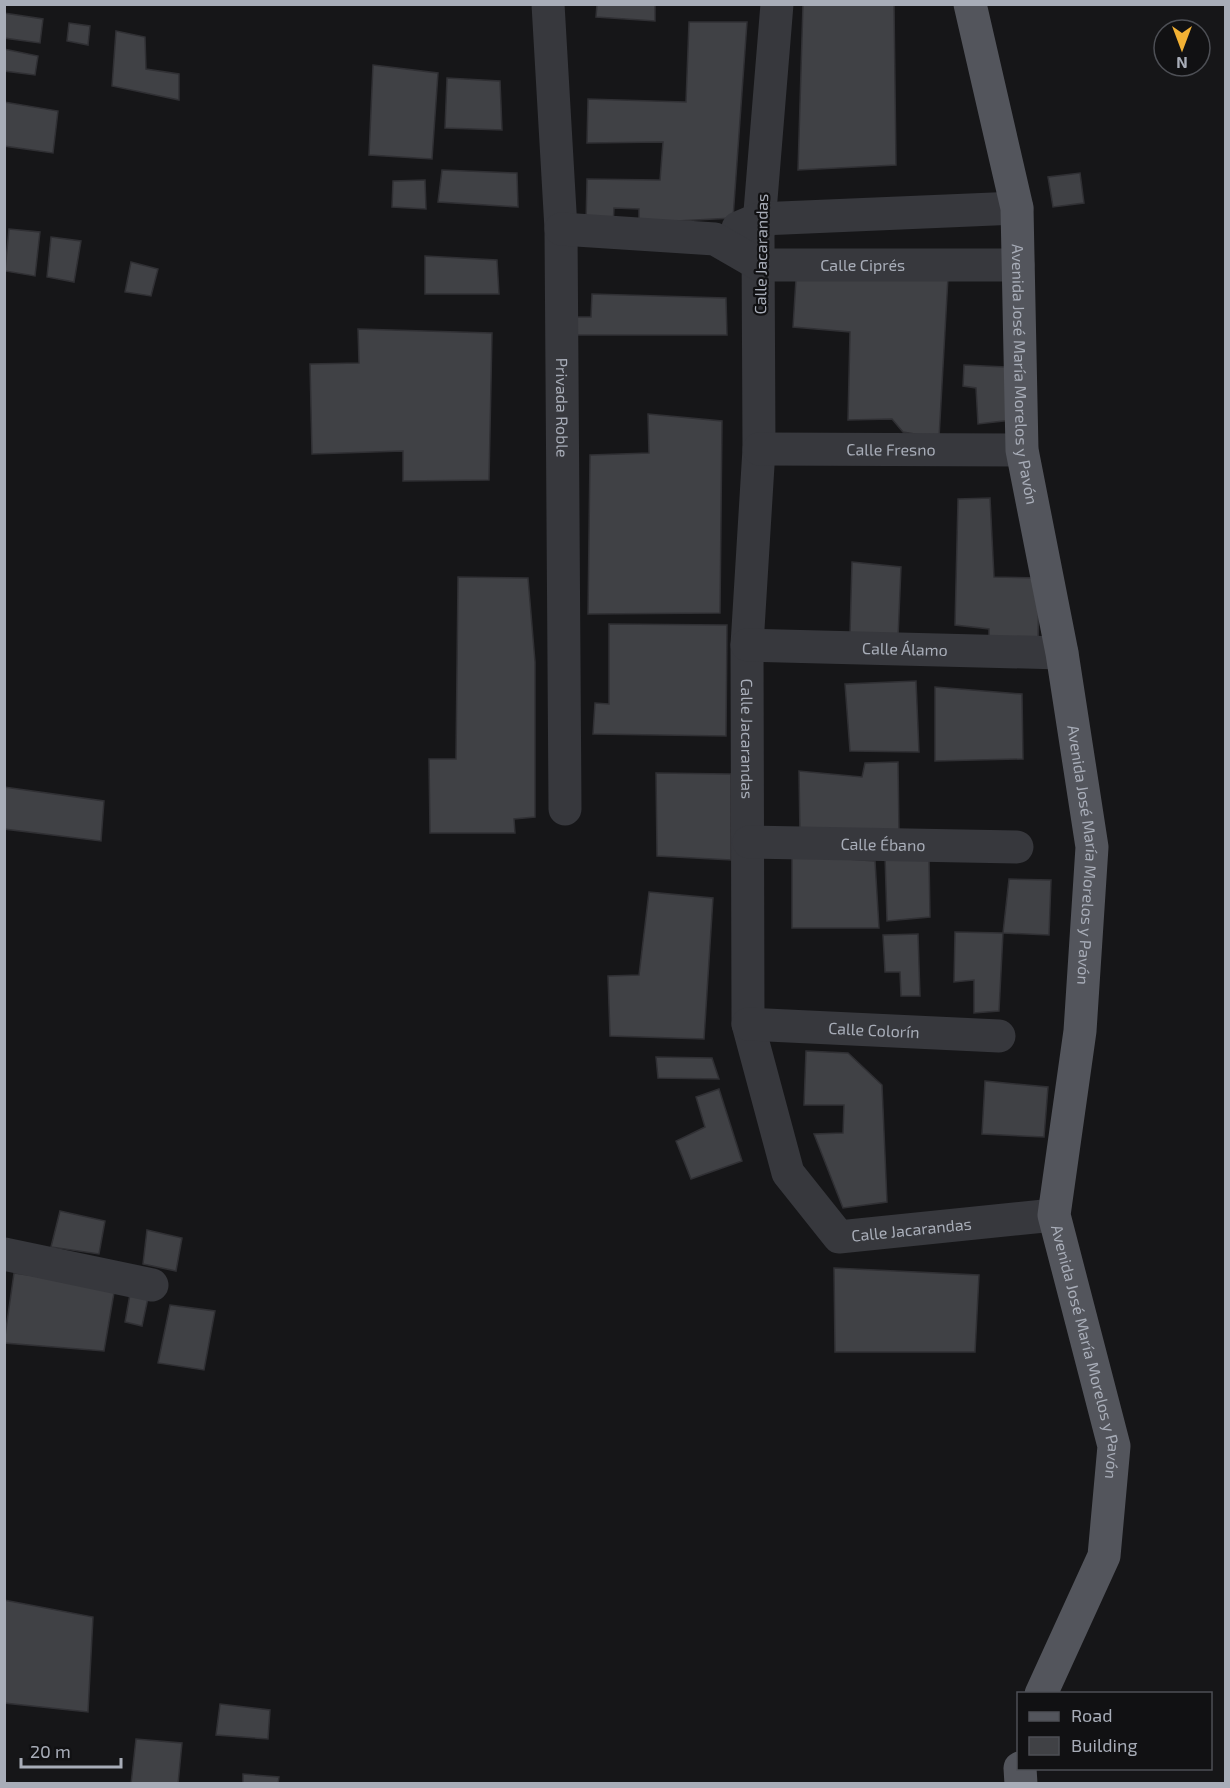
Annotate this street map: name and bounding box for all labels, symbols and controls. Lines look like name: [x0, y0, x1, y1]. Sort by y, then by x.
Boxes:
north arrow: [1152, 18, 1212, 78]
text: N: [1176, 54, 1188, 73]
street label: Calle Jacarandas: [750, 194, 771, 314]
street label: Avenida José María Morelos y Pavón: [1009, 244, 1043, 506]
street label: Calle Ciprés: [820, 255, 905, 274]
street label: Privada Roble: [553, 358, 573, 458]
street label: Calle Fresno: [846, 439, 936, 459]
street label: Calle Álamo: [862, 638, 948, 659]
street label: Calle Jacarandas: [738, 678, 757, 799]
street label: Avenida José María Morelos y Pavón: [1064, 724, 1102, 985]
street label: Calle Ébano: [840, 834, 926, 854]
street label: Calle Colorín: [828, 1018, 920, 1041]
street label: Calle Jacarandas: [850, 1213, 972, 1245]
street label: Avenida José María Morelos y Pavón: [1048, 1223, 1124, 1480]
legend: [1017, 1692, 1212, 1770]
text: Road: [1071, 1704, 1112, 1726]
scale bar: [21, 1731, 122, 1769]
text: Building: [1071, 1734, 1138, 1756]
text: 20 m: [30, 1740, 71, 1762]

